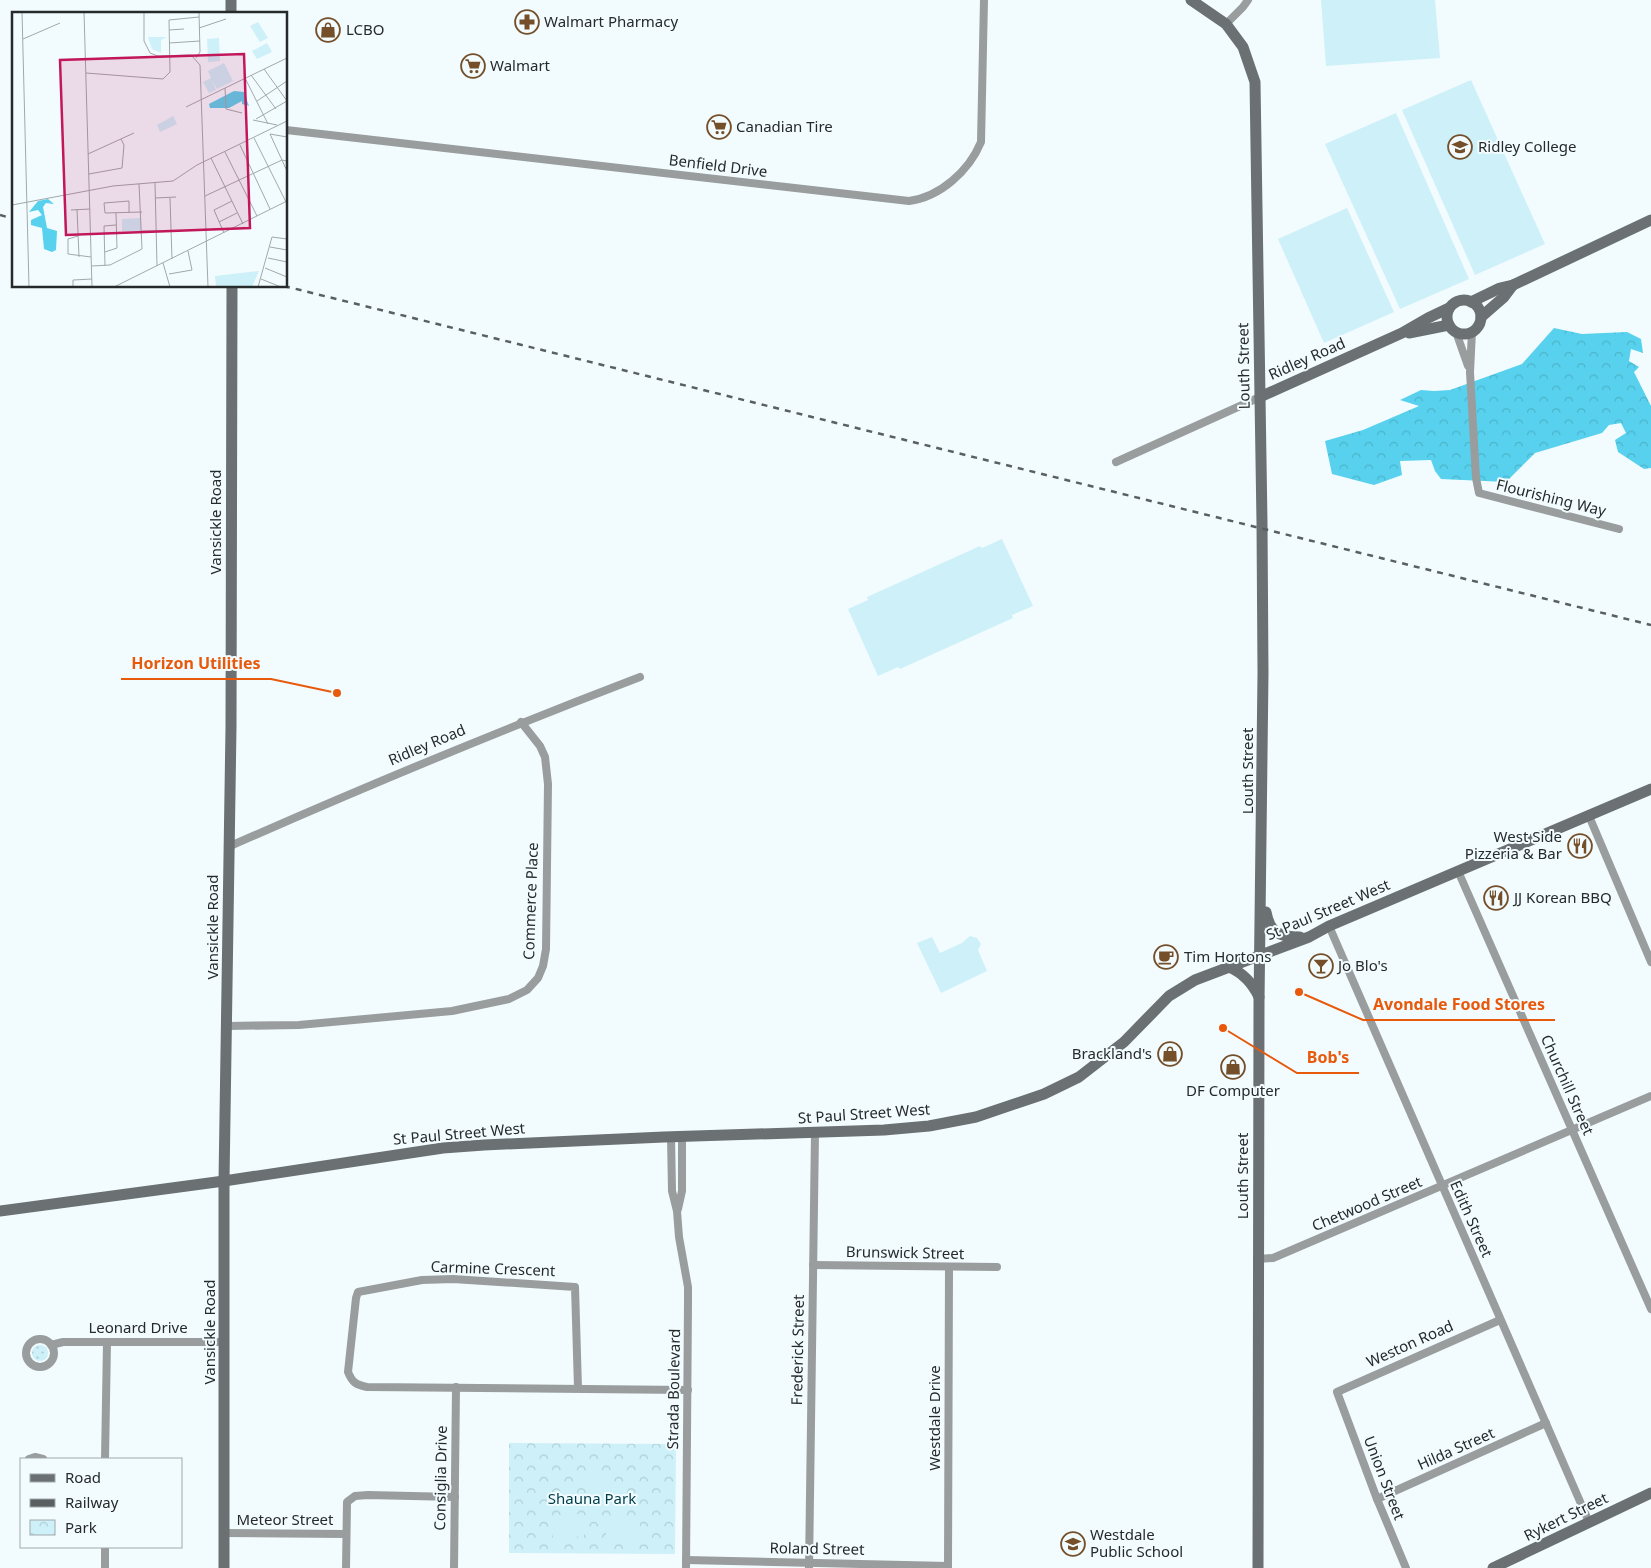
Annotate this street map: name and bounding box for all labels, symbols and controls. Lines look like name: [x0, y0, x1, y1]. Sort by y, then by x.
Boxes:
pharmacy icon: Walmart Pharmacy: [514, 9, 540, 35]
place label: Walmart Pharmacy: [544, 11, 678, 31]
inset map: [12, 12, 288, 288]
shop icon: LCBO: [315, 17, 341, 43]
place label: LCBO: [346, 19, 385, 39]
supermarket icon: Walmart: [460, 53, 486, 79]
place label: Walmart: [490, 55, 551, 75]
supermarket icon: Canadian Tire: [706, 114, 732, 140]
place label: Canadian Tire: [736, 116, 833, 136]
school or university icon: Ridley College: [1447, 134, 1473, 160]
place label: Ridley College: [1478, 136, 1576, 156]
street label: Benfield Drive: [668, 149, 769, 181]
street label: Louth Street: [1232, 322, 1254, 410]
street label: Ridley Road: [1265, 332, 1348, 384]
street label: Vansickle Road: [205, 470, 225, 574]
street label: Flourishing Way: [1494, 474, 1609, 520]
callout: Horizon Utilities: [121, 648, 271, 679]
text: Horizon Utilities: [131, 652, 261, 674]
street label: Ridley Road: [385, 719, 468, 769]
street label: Louth Street: [1237, 727, 1257, 814]
place label: West Side Pizzeria & Bar: [1465, 826, 1562, 863]
restaurant icon: West Side Pizzeria & Bar: [1567, 833, 1593, 859]
street label: Commerce Place: [518, 842, 542, 960]
street label: St Paul Street West: [1263, 874, 1393, 944]
street label: Vansickle Road: [202, 875, 222, 979]
restaurant icon: JJ Korean BBQ: [1483, 885, 1509, 911]
place label: JJ Korean BBQ: [1512, 887, 1612, 907]
cafe icon: Tim Hortons: [1153, 944, 1179, 970]
place label: Tim Hortons: [1184, 946, 1271, 966]
bar icon: Jo Blo's: [1308, 953, 1334, 979]
place label: Jo Blo's: [1336, 955, 1388, 975]
callout: Avondale Food Stores: [1363, 989, 1555, 1020]
text: Avondale Food Stores: [1373, 993, 1545, 1015]
street label: Churchill Street: [1537, 1031, 1599, 1138]
shop icon: Brackland's: [1157, 1041, 1183, 1067]
callout: Bob's: [1297, 1042, 1359, 1073]
place label: Brackland's: [1072, 1043, 1152, 1063]
text: Bob's: [1307, 1046, 1349, 1068]
shop icon: DF Computer: [1220, 1054, 1246, 1080]
place label: DF Computer: [1186, 1080, 1280, 1100]
street label: St Paul Street West: [797, 1098, 931, 1128]
street label: St Paul Street West: [392, 1117, 526, 1149]
street label: Louth Street: [1232, 1132, 1252, 1219]
street label: Chetwood Street: [1309, 1171, 1425, 1235]
street label: Edith Street: [1446, 1177, 1498, 1261]
street label: Brunswick Street: [846, 1241, 965, 1263]
street label: Carmine Crescent: [430, 1256, 556, 1280]
street label: Vansickle Road: [199, 1280, 219, 1384]
street label: Frederick Street: [786, 1294, 808, 1406]
street label: Weston Road: [1363, 1315, 1456, 1371]
street label: Leonard Drive: [88, 1317, 188, 1337]
street label: Strada Boulevard: [662, 1328, 684, 1450]
street label: Westdale Drive: [924, 1365, 944, 1471]
street label: Hilda Street: [1414, 1422, 1498, 1474]
street label: Consiglia Drive: [429, 1425, 451, 1531]
street label: Union Street: [1360, 1433, 1410, 1523]
legend: [20, 1458, 182, 1548]
text: Road: [65, 1467, 101, 1487]
street label: Rykert Street: [1520, 1487, 1611, 1545]
park label: Shauna Park: [548, 1488, 636, 1508]
text: Railway: [65, 1492, 119, 1512]
street label: Meteor Street: [237, 1509, 334, 1529]
text: Park: [65, 1517, 97, 1537]
place label: Westdale Public School: [1090, 1524, 1183, 1561]
school or university icon: Westdale Public School: [1060, 1531, 1086, 1557]
street label: Roland Street: [769, 1537, 865, 1559]

